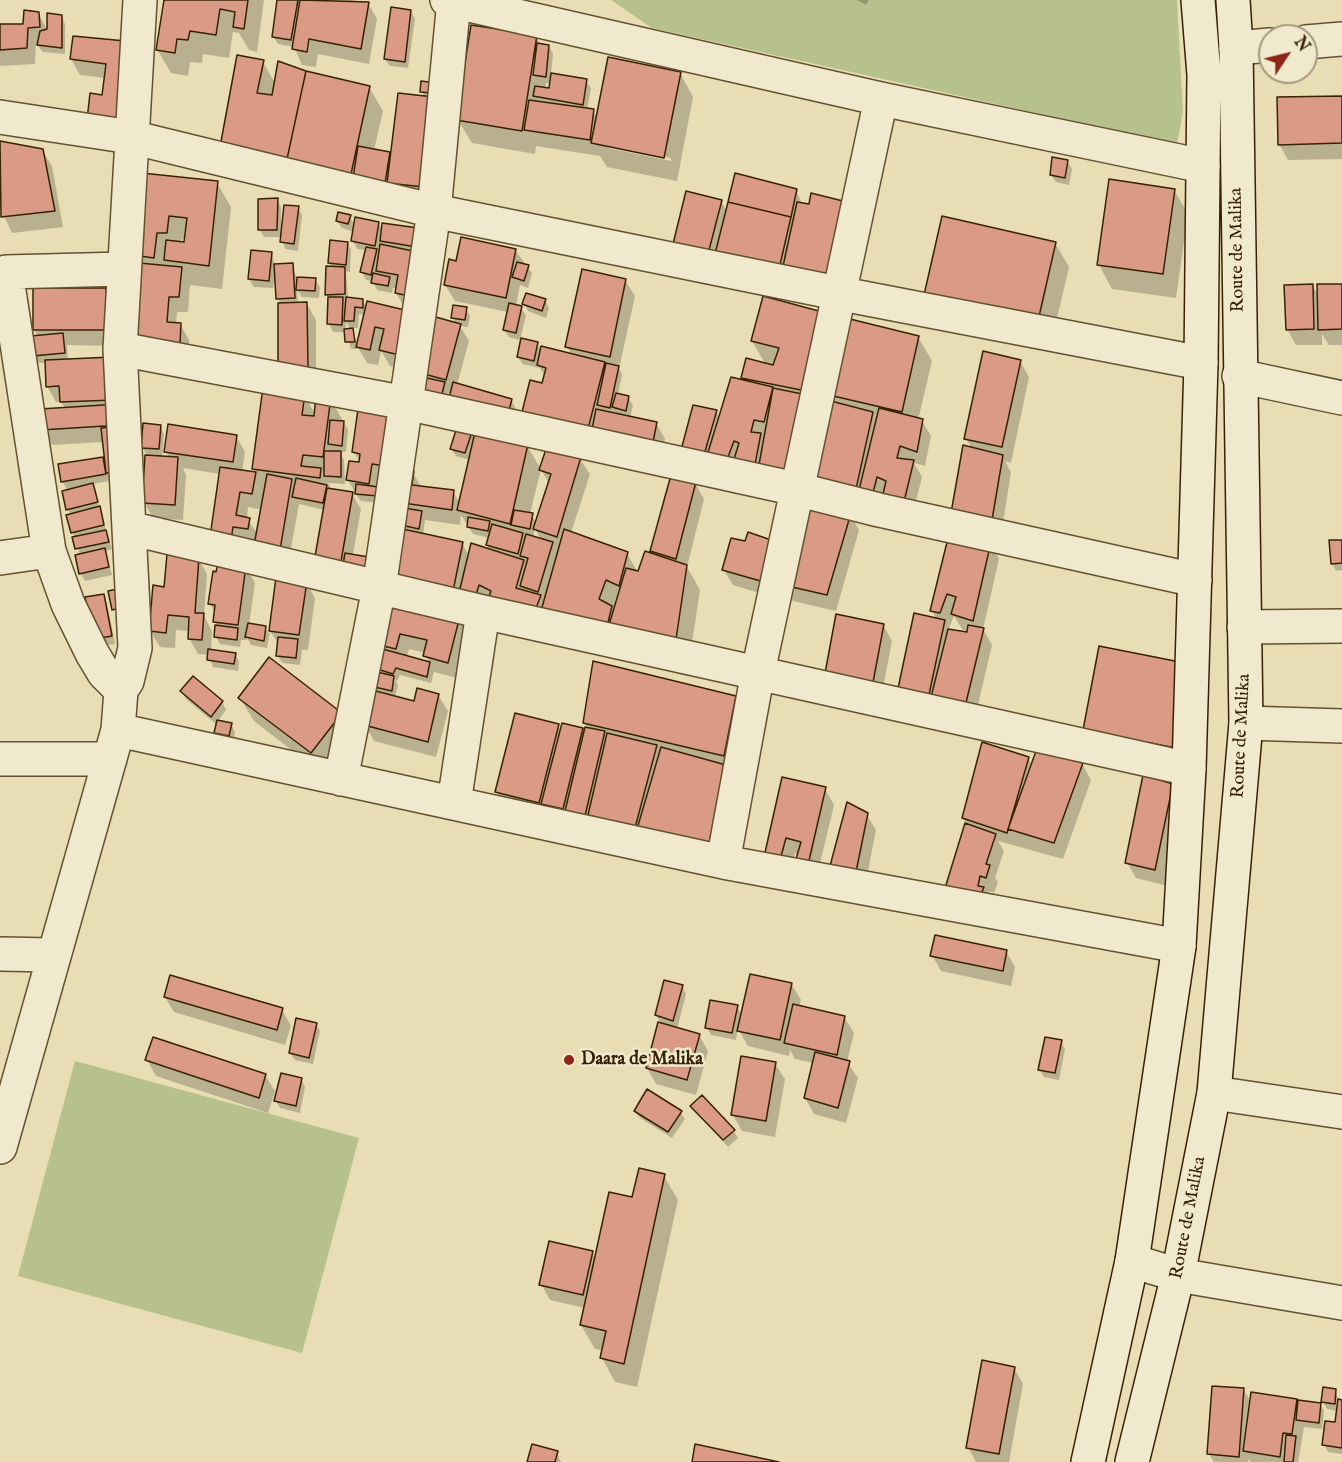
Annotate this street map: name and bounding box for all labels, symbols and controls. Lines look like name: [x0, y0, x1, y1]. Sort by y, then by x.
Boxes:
north arrow: [1258, 24, 1318, 84]
text: N: [1289, 33, 1313, 56]
street label: Route de Malika: [1226, 188, 1250, 312]
street label: Route de Malika: [1228, 673, 1256, 799]
place label: Daara de Malika: [581, 1049, 703, 1071]
marker: Daara de Malika: [562, 1053, 576, 1067]
street label: Route de Malika: [1167, 1155, 1211, 1281]

